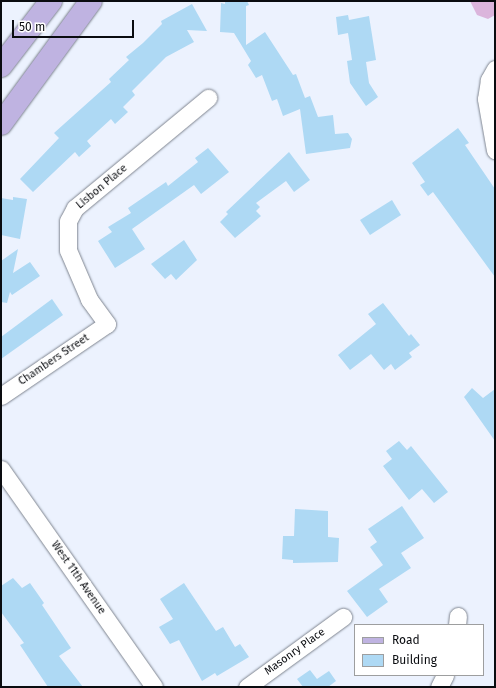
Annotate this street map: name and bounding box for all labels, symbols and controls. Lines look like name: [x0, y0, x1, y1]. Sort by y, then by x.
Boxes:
scale bar: [14, 12, 136, 38]
text: 50 m: [19, 20, 45, 34]
street label: Lisbon Place: [74, 162, 130, 212]
street label: Chambers Street: [16, 331, 92, 389]
street label: West 11th Avenue: [48, 539, 108, 617]
legend: [354, 624, 484, 676]
street label: Masonry Place: [262, 626, 328, 678]
text: Road: [392, 633, 420, 647]
text: Building: [392, 653, 437, 667]

